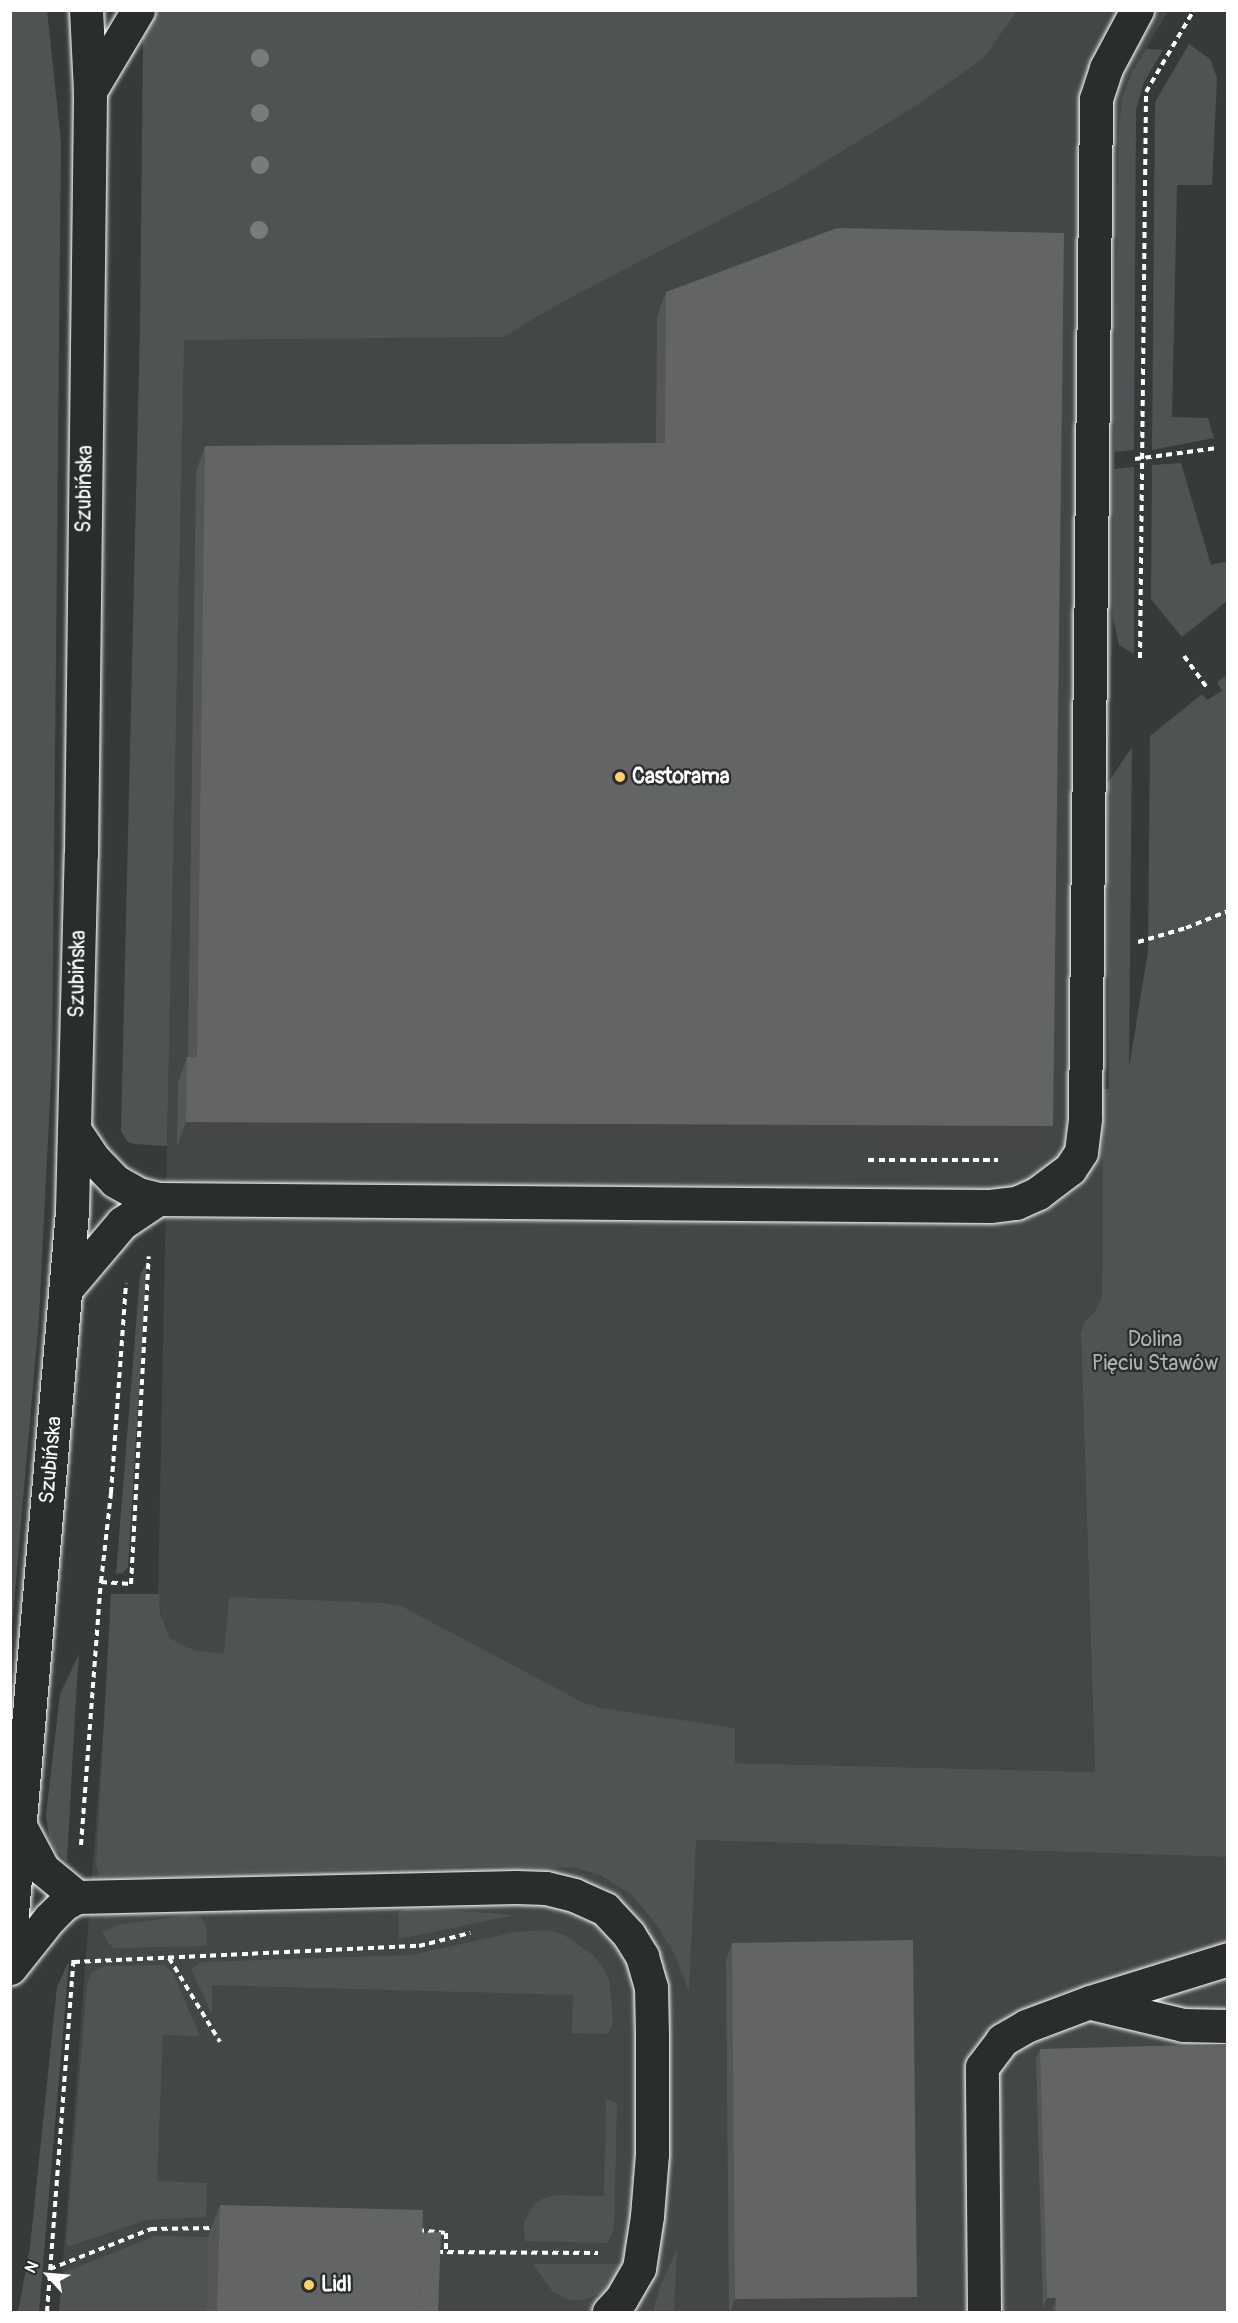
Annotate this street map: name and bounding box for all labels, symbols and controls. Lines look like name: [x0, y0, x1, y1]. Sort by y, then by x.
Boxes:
street label: Szubińska: [72, 445, 98, 533]
place label: Castorama: [632, 764, 730, 790]
marker: Castorama: [613, 770, 627, 784]
street label: Szubińska: [65, 930, 91, 1018]
park label: Dolina Pięciu Stawów: [1092, 1327, 1218, 1377]
street label: Szubińska: [35, 1415, 67, 1505]
north arrow: [18, 2245, 78, 2305]
text: N: [20, 2258, 43, 2276]
place label: Lidl: [321, 2272, 352, 2298]
marker: Lidl: [302, 2278, 316, 2292]

